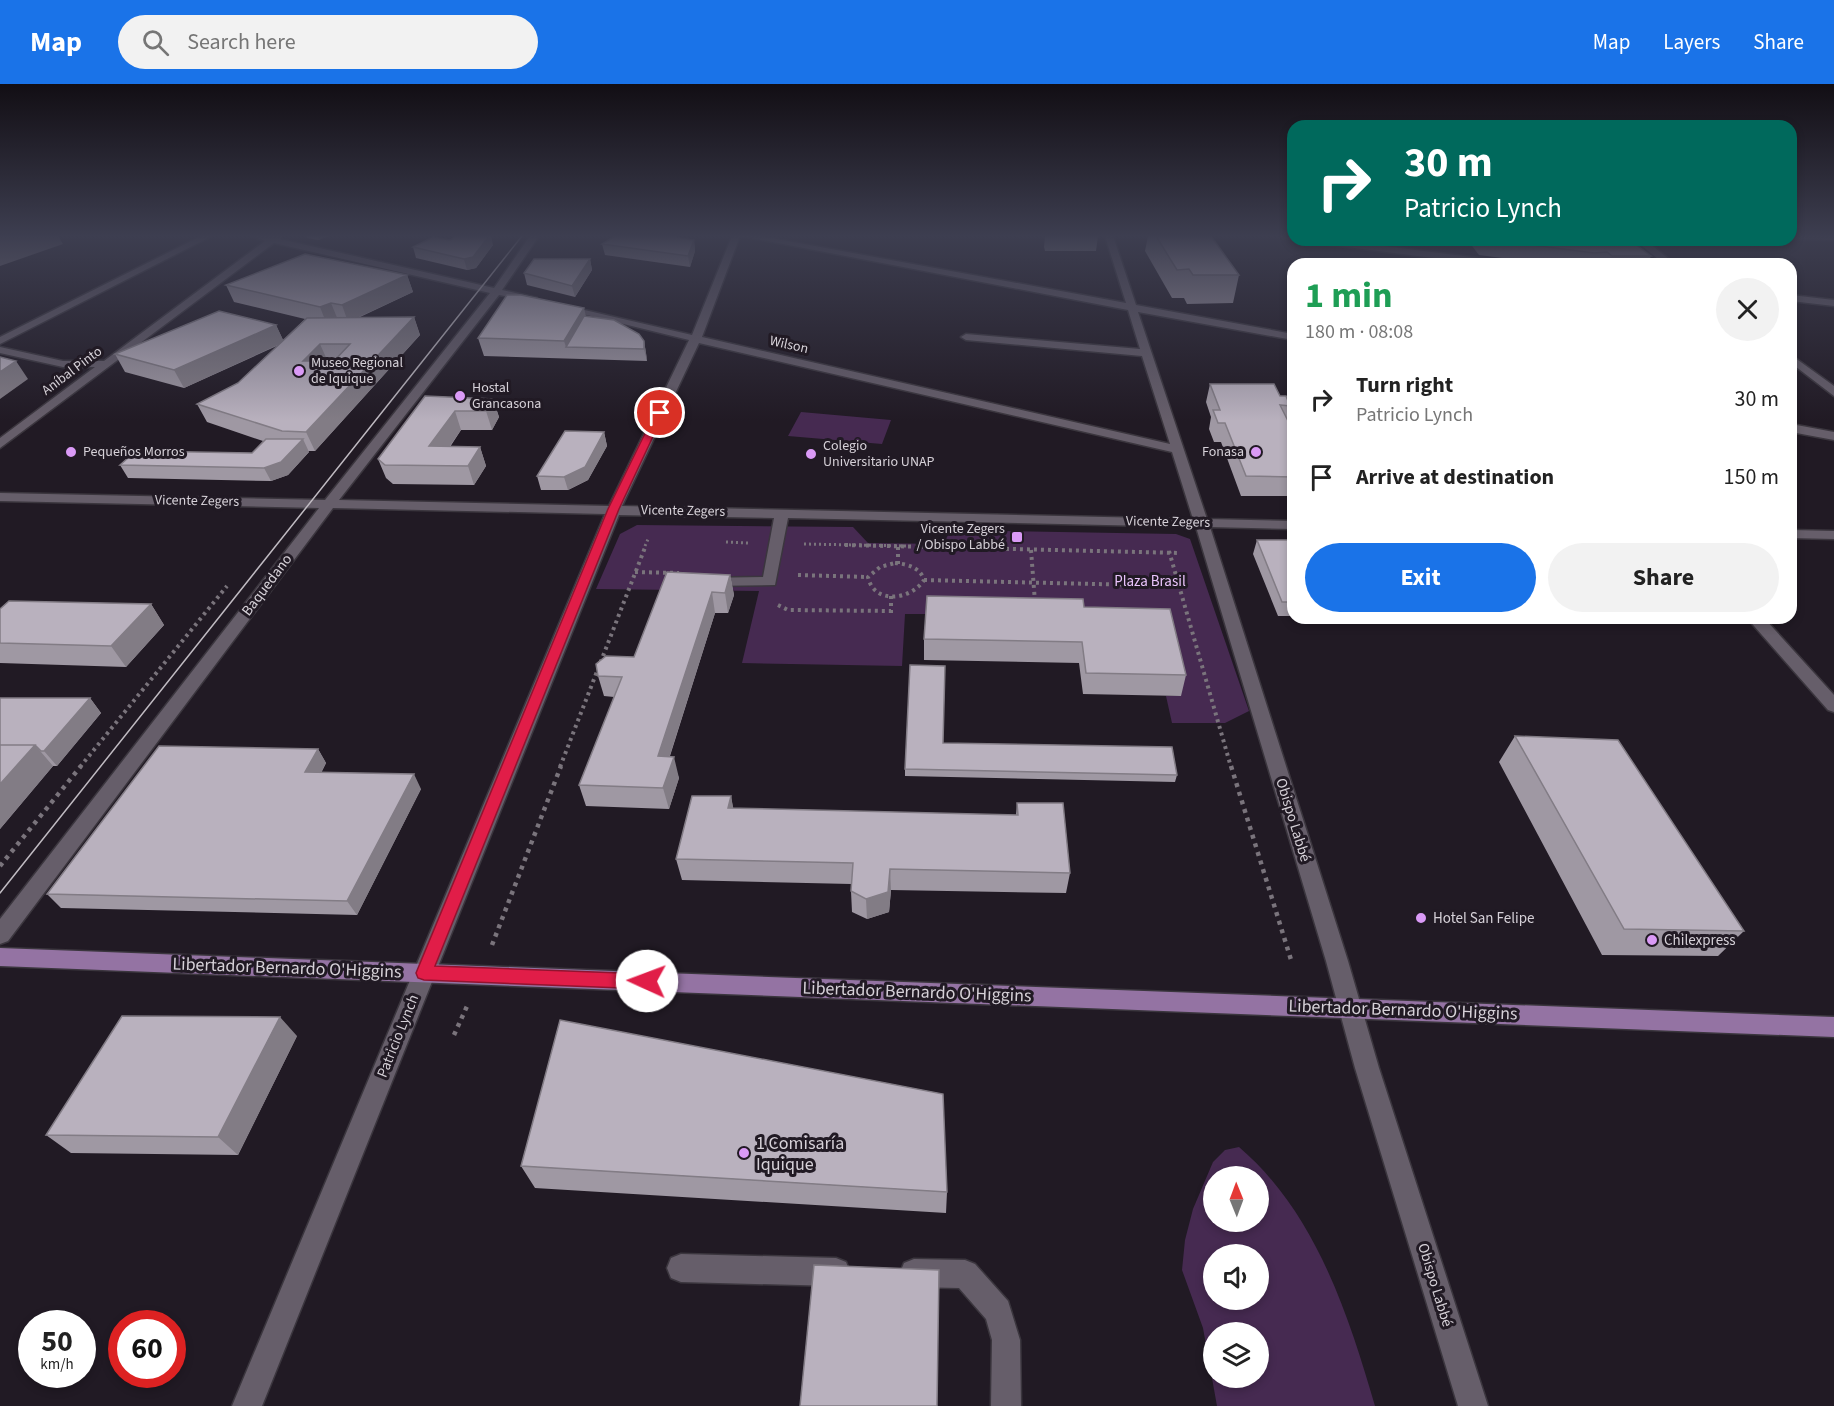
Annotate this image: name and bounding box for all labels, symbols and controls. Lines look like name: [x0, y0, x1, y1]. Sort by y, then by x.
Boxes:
search box: [118, 15, 538, 69]
text: Map: [30, 22, 82, 62]
icon: search: [139, 26, 172, 59]
text: Search here: [187, 26, 296, 58]
text: Map: [1593, 27, 1630, 57]
text: Layers: [1663, 27, 1720, 57]
text: Share: [1753, 27, 1804, 57]
text: 30 m: [1404, 133, 1493, 193]
icon: right: [1305, 144, 1383, 222]
text: Patricio Lynch: [1404, 189, 1562, 228]
text: 1 min: [1305, 270, 1393, 321]
button: close: [1716, 278, 1779, 341]
text: 180 m · 08:08: [1305, 318, 1413, 346]
street label: Wilson: [768, 331, 810, 359]
street label: Aníbal Pinto: [38, 342, 106, 400]
place label: Museo Regional de Iquique: [311, 353, 403, 389]
marker: Museo Regional de Iquique: [292, 364, 306, 378]
text: Turn right: [1356, 369, 1453, 401]
place label: Hostal Grancasona: [472, 378, 541, 414]
icon: right: [1305, 383, 1338, 416]
text: 30 m: [1734, 383, 1779, 415]
pin: [634, 387, 685, 438]
marker: Hostal Grancasona: [453, 389, 467, 403]
icon: arrive: [643, 396, 676, 429]
text: Patricio Lynch: [1356, 401, 1473, 429]
place label: Colegio Universitario UNAP: [823, 436, 935, 472]
place label: Pequeños Morros: [83, 442, 185, 462]
place label: Fonasa: [1202, 442, 1244, 462]
marker: Pequeños Morros: [64, 445, 78, 459]
marker: Fonasa: [1249, 445, 1263, 459]
marker: Colegio Universitario UNAP: [804, 447, 818, 461]
icon: arrive: [1305, 461, 1338, 494]
text: Arrive at destination: [1356, 461, 1554, 493]
text: 150 m: [1724, 461, 1779, 493]
street label: Vicente Zegers: [155, 490, 239, 512]
street label: Vicente Zegers: [641, 500, 725, 522]
street label: Vicente Zegers: [1126, 511, 1210, 533]
place label: Vicente Zegers / Obispo Labbé: [917, 519, 1005, 555]
marker: Vicente Zegers / Obispo Labbé: [1010, 530, 1024, 544]
button: Exit: [1305, 543, 1536, 612]
button: Share: [1548, 543, 1779, 612]
street label: Baquedano: [237, 550, 297, 620]
park label: Plaza Brasil: [1114, 571, 1186, 592]
street label: Obispo Labbé: [1270, 776, 1316, 864]
place label: Hotel San Felipe: [1433, 908, 1534, 929]
marker: Hotel San Felipe: [1414, 911, 1428, 925]
place label: Chilexpress: [1664, 930, 1736, 951]
marker: Chilexpress: [1645, 933, 1659, 947]
position arrow: [615, 949, 679, 1013]
street label: Libertador Bernardo O'Higgins: [172, 952, 402, 984]
street label: Libertador Bernardo O'Higgins: [802, 976, 1032, 1008]
street label: Patricio Lynch: [372, 991, 424, 1081]
street label: Libertador Bernardo O'Higgins: [1288, 994, 1518, 1026]
place label: 1 Comisaría Iquique: [756, 1131, 844, 1177]
marker: 1 Comisaría Iquique: [737, 1146, 751, 1160]
north arrow: [1203, 1166, 1269, 1232]
map controls: [1203, 1166, 1269, 1388]
street label: Obispo Labbé: [1412, 1241, 1458, 1329]
button: sound: [1203, 1244, 1269, 1310]
speed limit sign: 60: [108, 1310, 186, 1388]
text: 50: [41, 1320, 73, 1363]
button: layers: [1203, 1322, 1269, 1388]
text: km/h: [40, 1354, 74, 1375]

